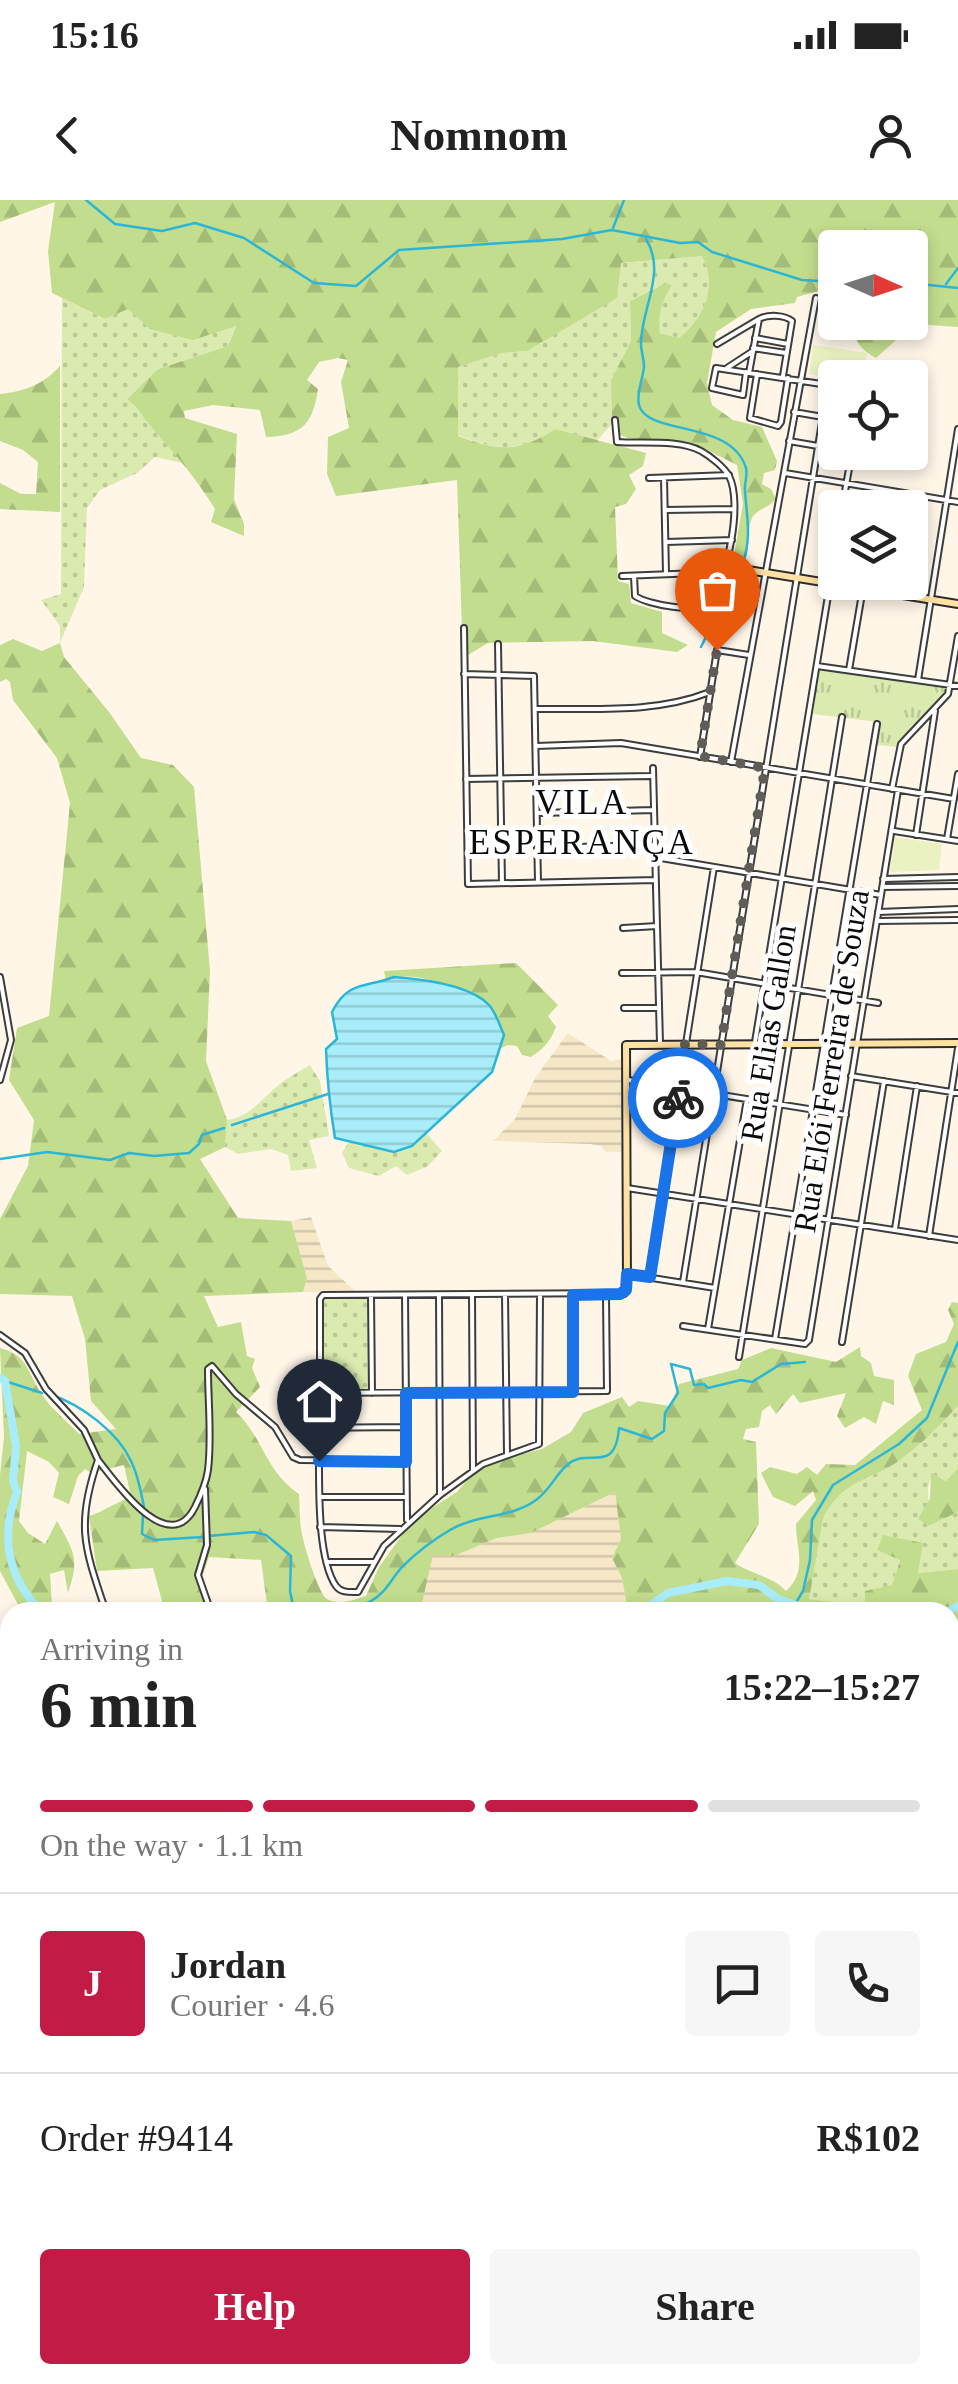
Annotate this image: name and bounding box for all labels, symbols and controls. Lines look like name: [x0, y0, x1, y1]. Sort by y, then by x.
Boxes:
text: 15:16: [50, 14, 139, 56]
icon: back: [40, 108, 95, 163]
icon: person: [863, 108, 918, 163]
text: Nomnom: [390, 110, 568, 160]
north arrow: [818, 230, 928, 340]
map controls: [818, 230, 928, 600]
button: locate: [818, 360, 928, 470]
button: layers: [818, 490, 928, 600]
pin: [675, 548, 760, 651]
icon: bag: [690, 563, 745, 618]
district label: VILA ESPERANÇA: [469, 783, 695, 862]
street label: Rua Elói Ferreira de Souza: [786, 887, 876, 1235]
street label: Rua Elias Gallon: [733, 922, 803, 1144]
courier: [628, 1048, 728, 1148]
icon: bike: [651, 1071, 706, 1126]
pin: [277, 1359, 362, 1462]
icon: home: [292, 1374, 347, 1429]
text: Arriving in: [40, 1631, 183, 1667]
text: 15:22–15:27: [724, 1666, 920, 1708]
text: 6 min: [40, 1669, 197, 1741]
text: On the way · 1.1 km: [40, 1827, 303, 1863]
button: chat: [685, 1931, 790, 2036]
button: phone: [815, 1931, 920, 2036]
text: Jordan: [170, 1944, 286, 1986]
text: J: [83, 1962, 102, 2004]
text: Courier · 4.6: [170, 1987, 334, 2023]
text: Order #9414: [40, 2117, 233, 2159]
text: R$102: [817, 2117, 920, 2159]
button: Help: [40, 2249, 470, 2364]
button: Share: [490, 2249, 920, 2364]

